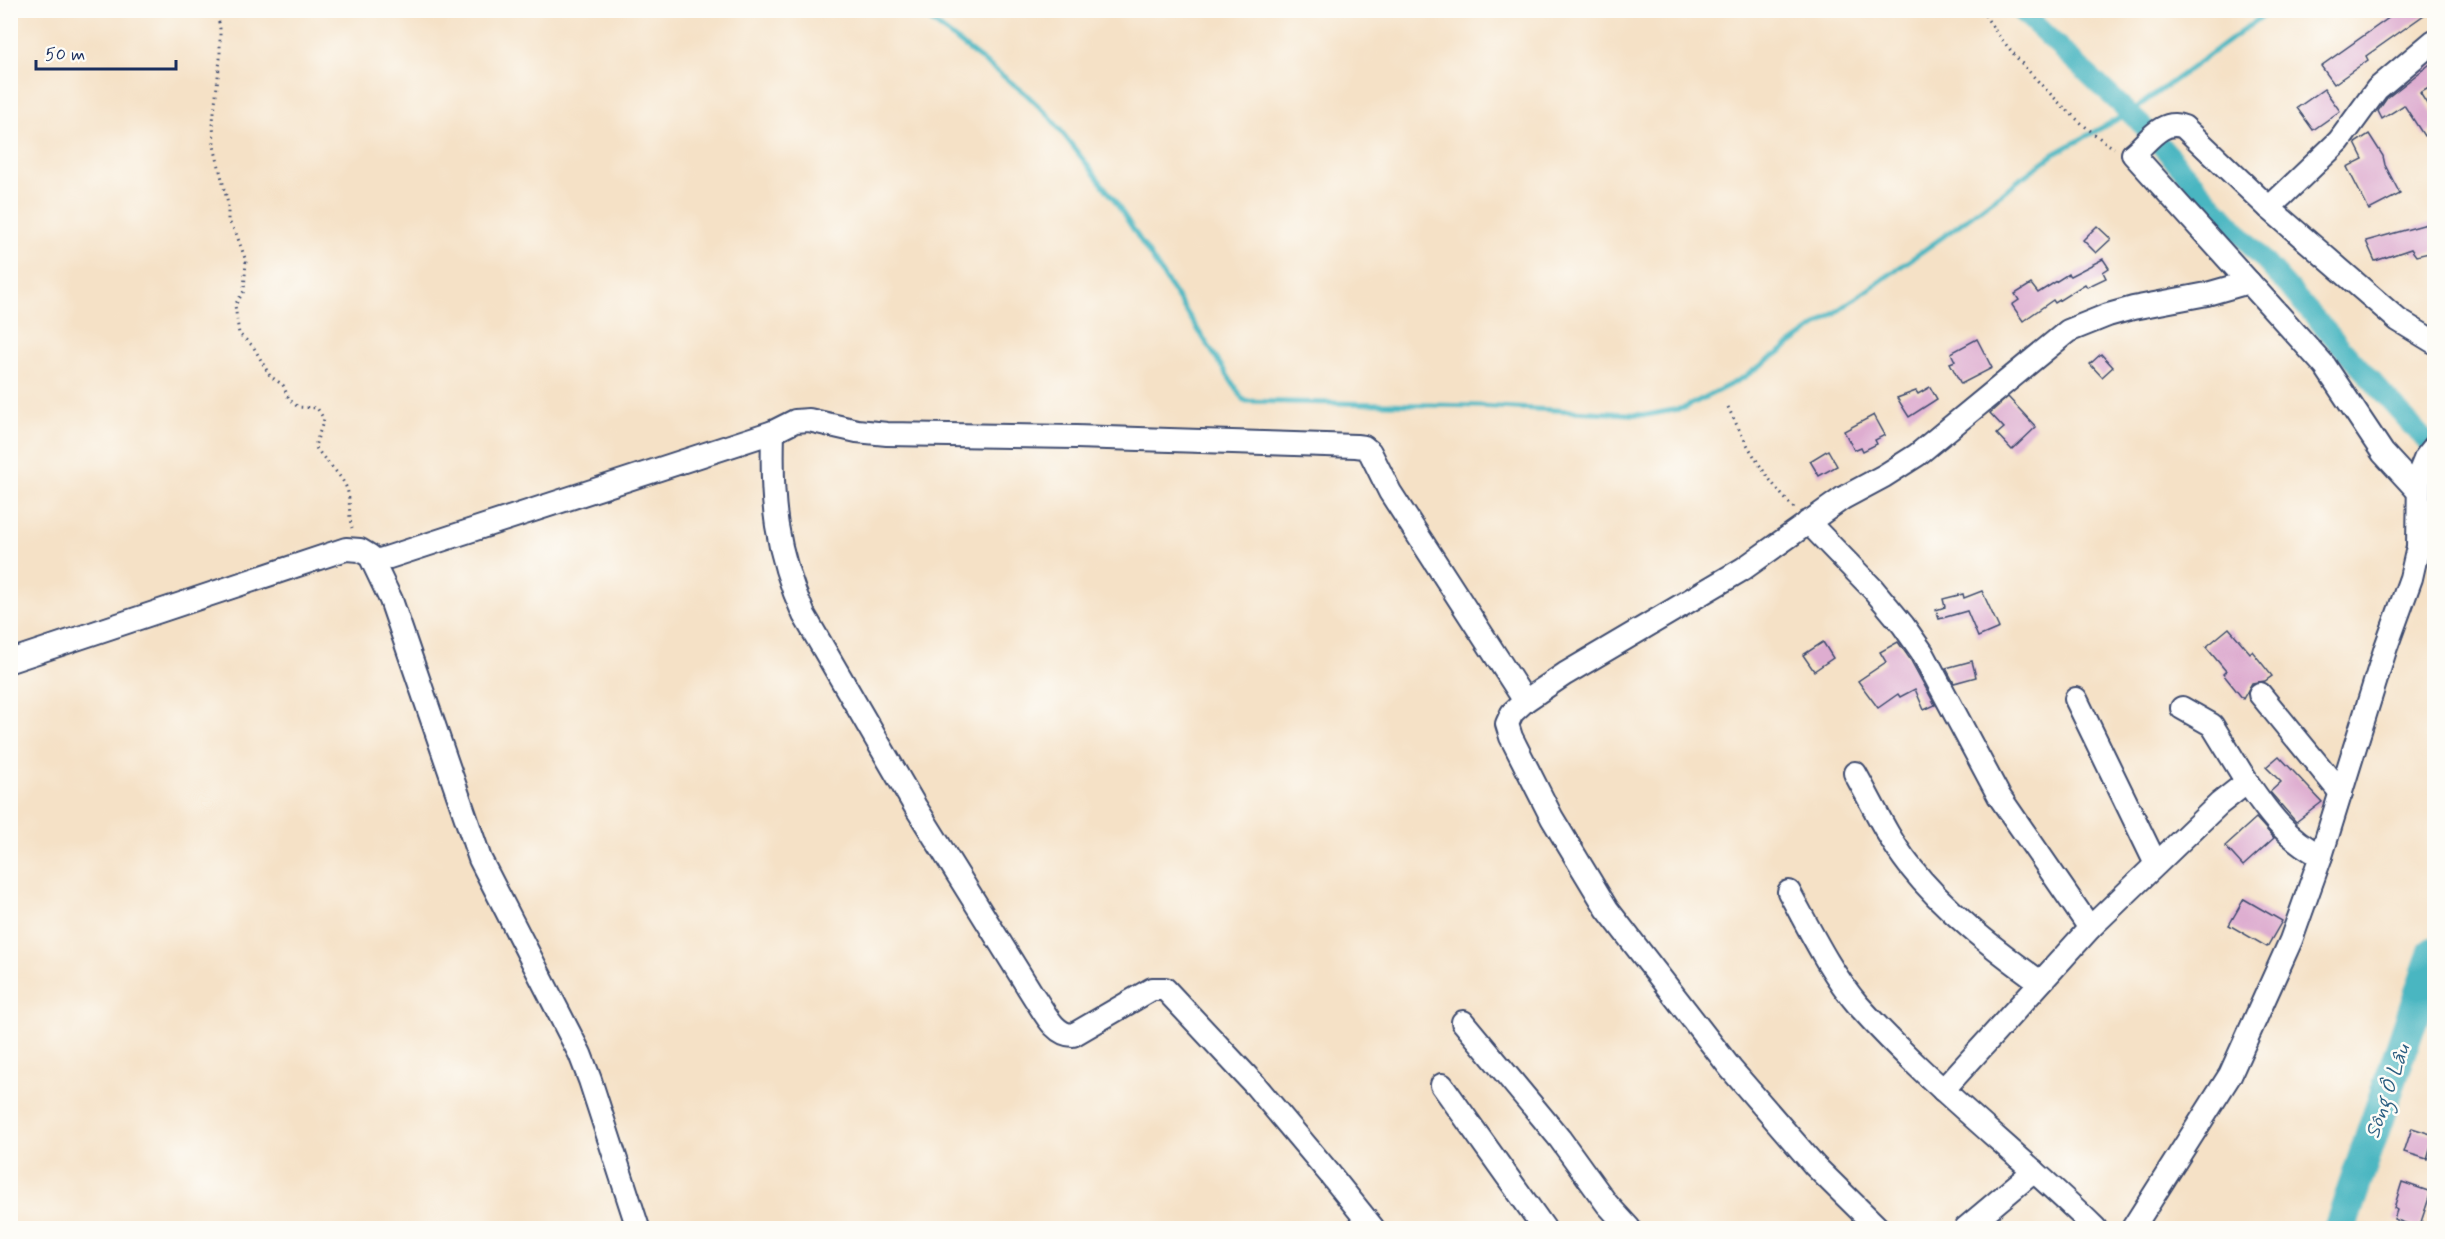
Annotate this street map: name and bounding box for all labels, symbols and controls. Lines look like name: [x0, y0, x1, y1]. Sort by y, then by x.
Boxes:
scale bar: [36, 33, 176, 71]
text: 50 m: [45, 43, 85, 67]
water label: Sông Ô Lâu: [2359, 1039, 2419, 1143]

